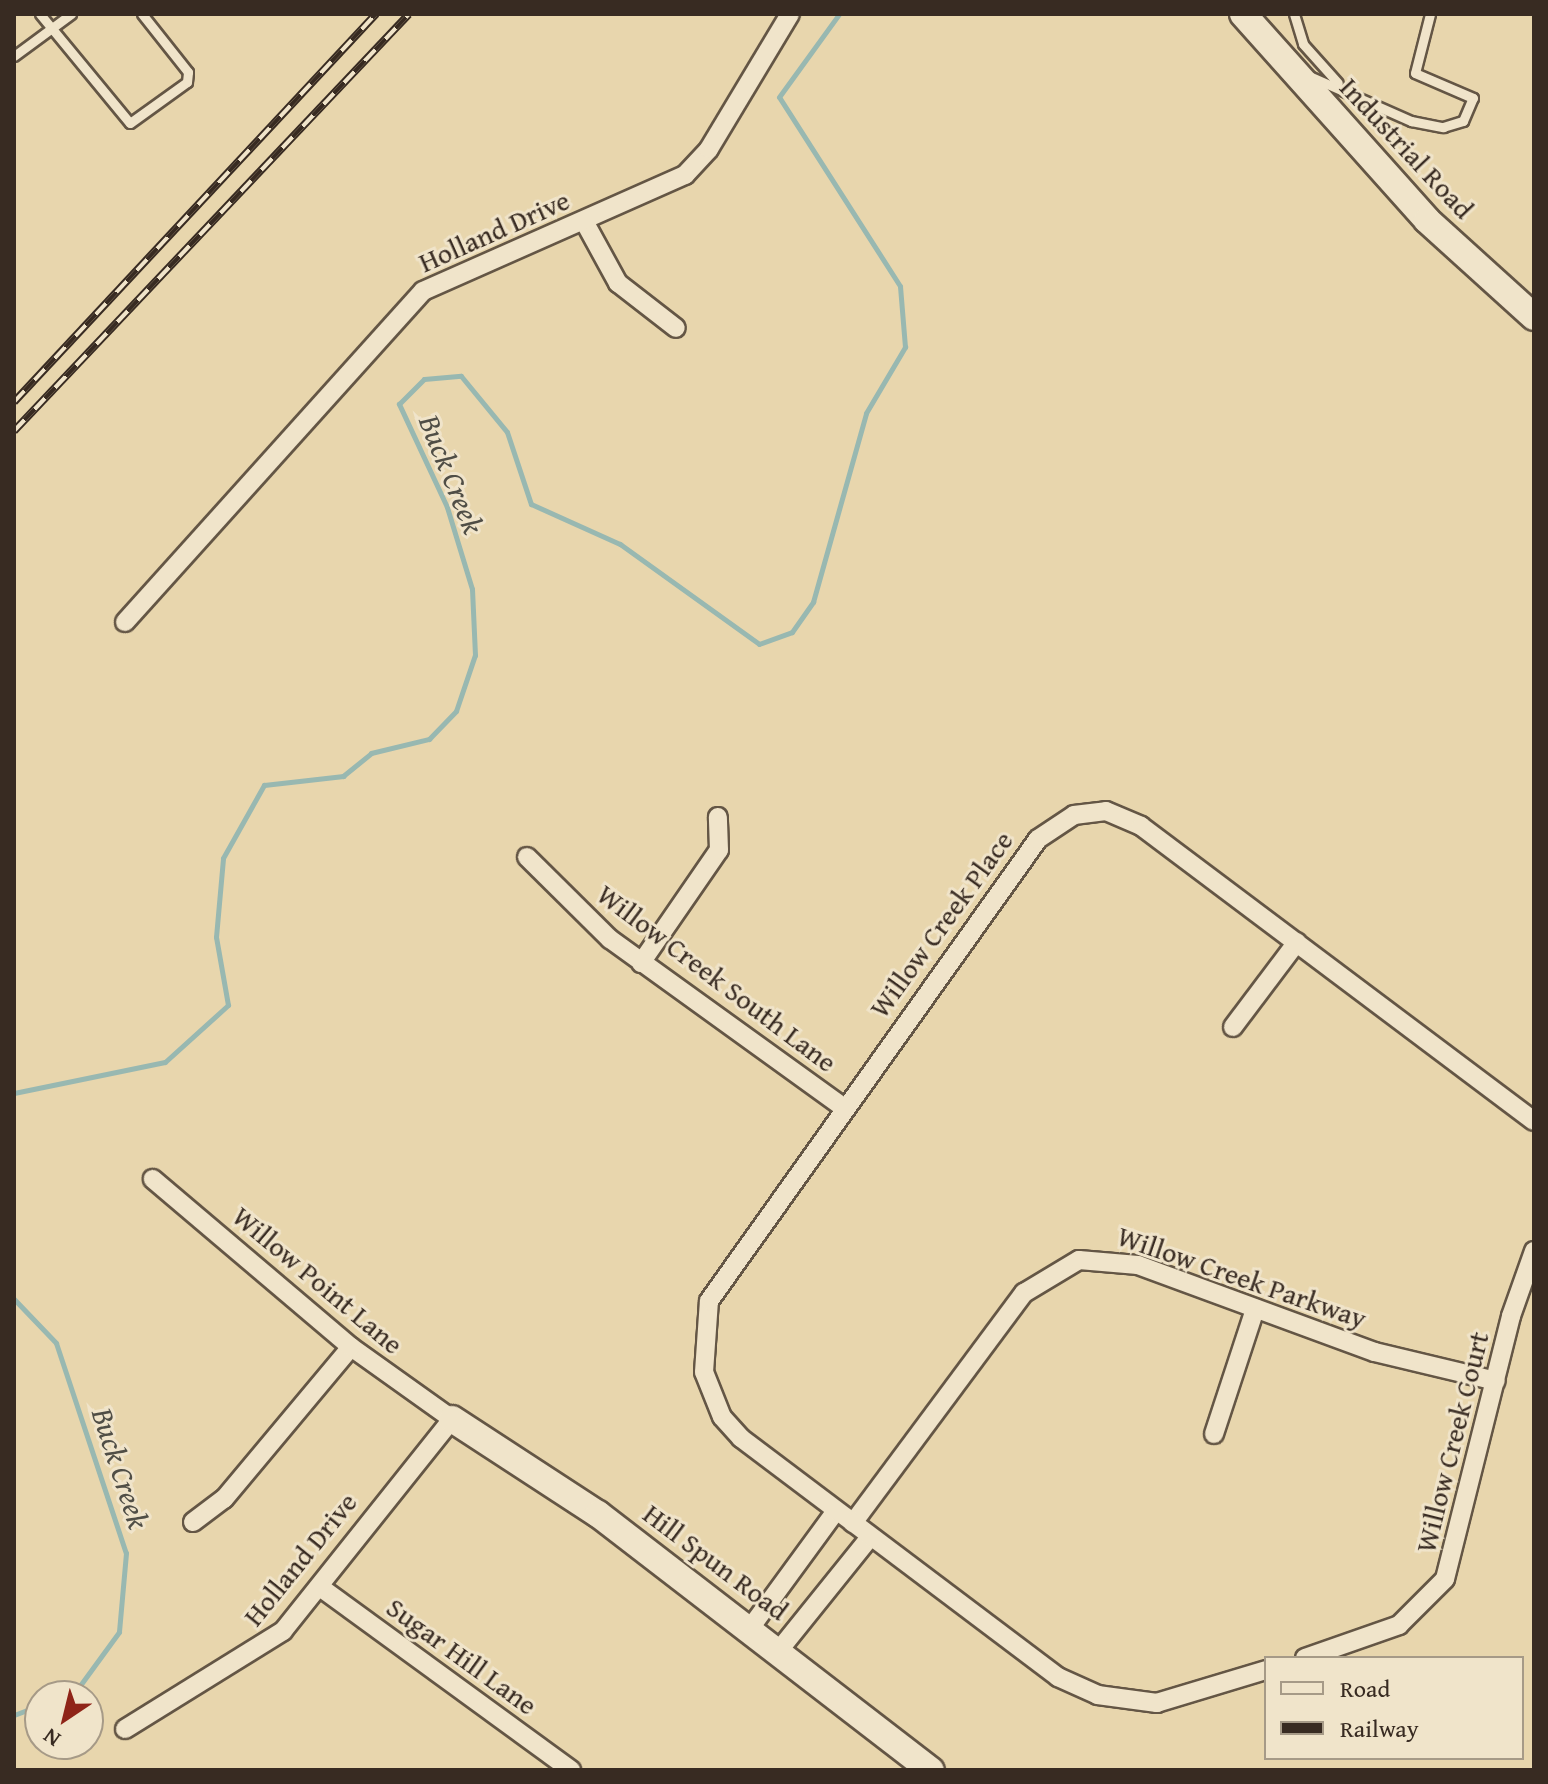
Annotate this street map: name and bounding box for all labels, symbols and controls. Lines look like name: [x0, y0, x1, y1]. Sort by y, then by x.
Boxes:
street label: Industrial Road: [1333, 70, 1481, 226]
street label: Holland Drive: [413, 183, 575, 279]
water label: Buck Creek: [412, 409, 492, 539]
street label: Willow Creek Place: [862, 824, 1020, 1024]
street label: Willow Creek South Lane: [591, 877, 843, 1079]
street label: Willow Point Lane: [226, 1199, 410, 1361]
street label: Willow Creek Parkway: [1113, 1219, 1371, 1335]
street label: Willow Creek Court: [1408, 1328, 1496, 1556]
water label: Buck Creek: [85, 1403, 157, 1533]
street label: Holland Drive: [236, 1486, 364, 1632]
street label: Hill Spun Road: [637, 1497, 795, 1627]
street label: Sugar Hill Lane: [380, 1590, 544, 1722]
legend: [1264, 1656, 1524, 1760]
text: Road: [1340, 1671, 1390, 1706]
north arrow: [24, 1680, 104, 1760]
text: Railway: [1340, 1711, 1419, 1746]
text: N: [36, 1721, 67, 1755]

